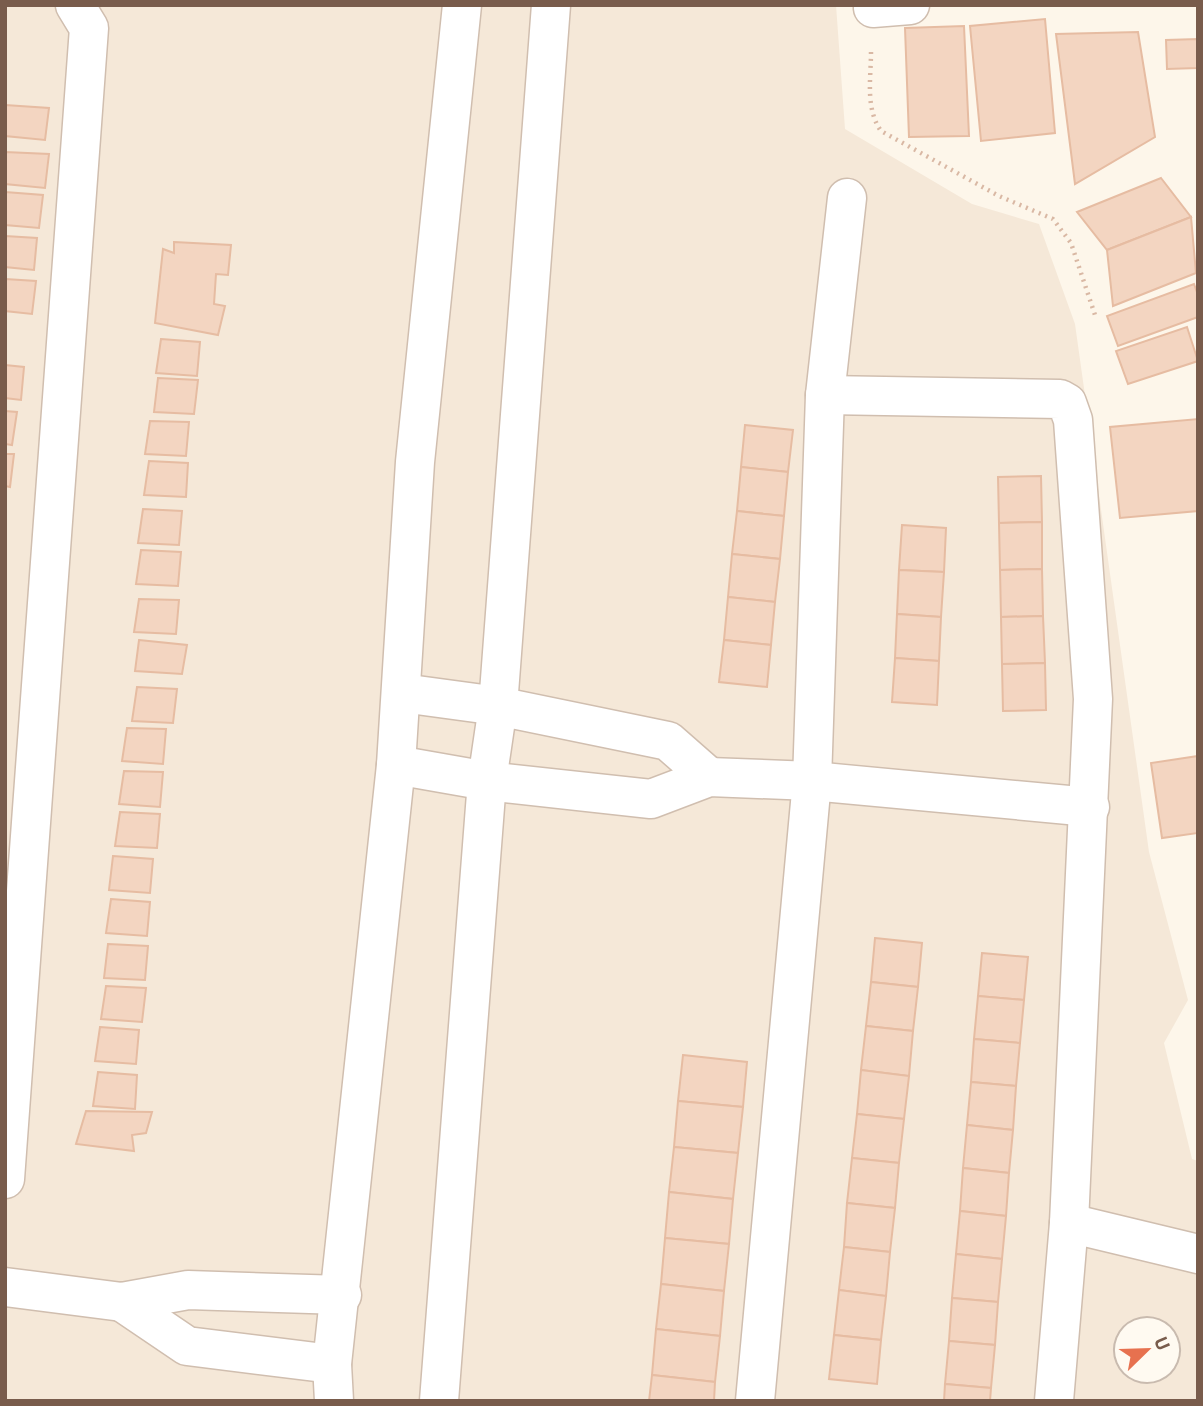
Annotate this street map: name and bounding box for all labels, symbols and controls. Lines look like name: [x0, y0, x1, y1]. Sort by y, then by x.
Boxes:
north arrow: [1112, 1315, 1182, 1385]
text: U: [1147, 1332, 1179, 1355]

